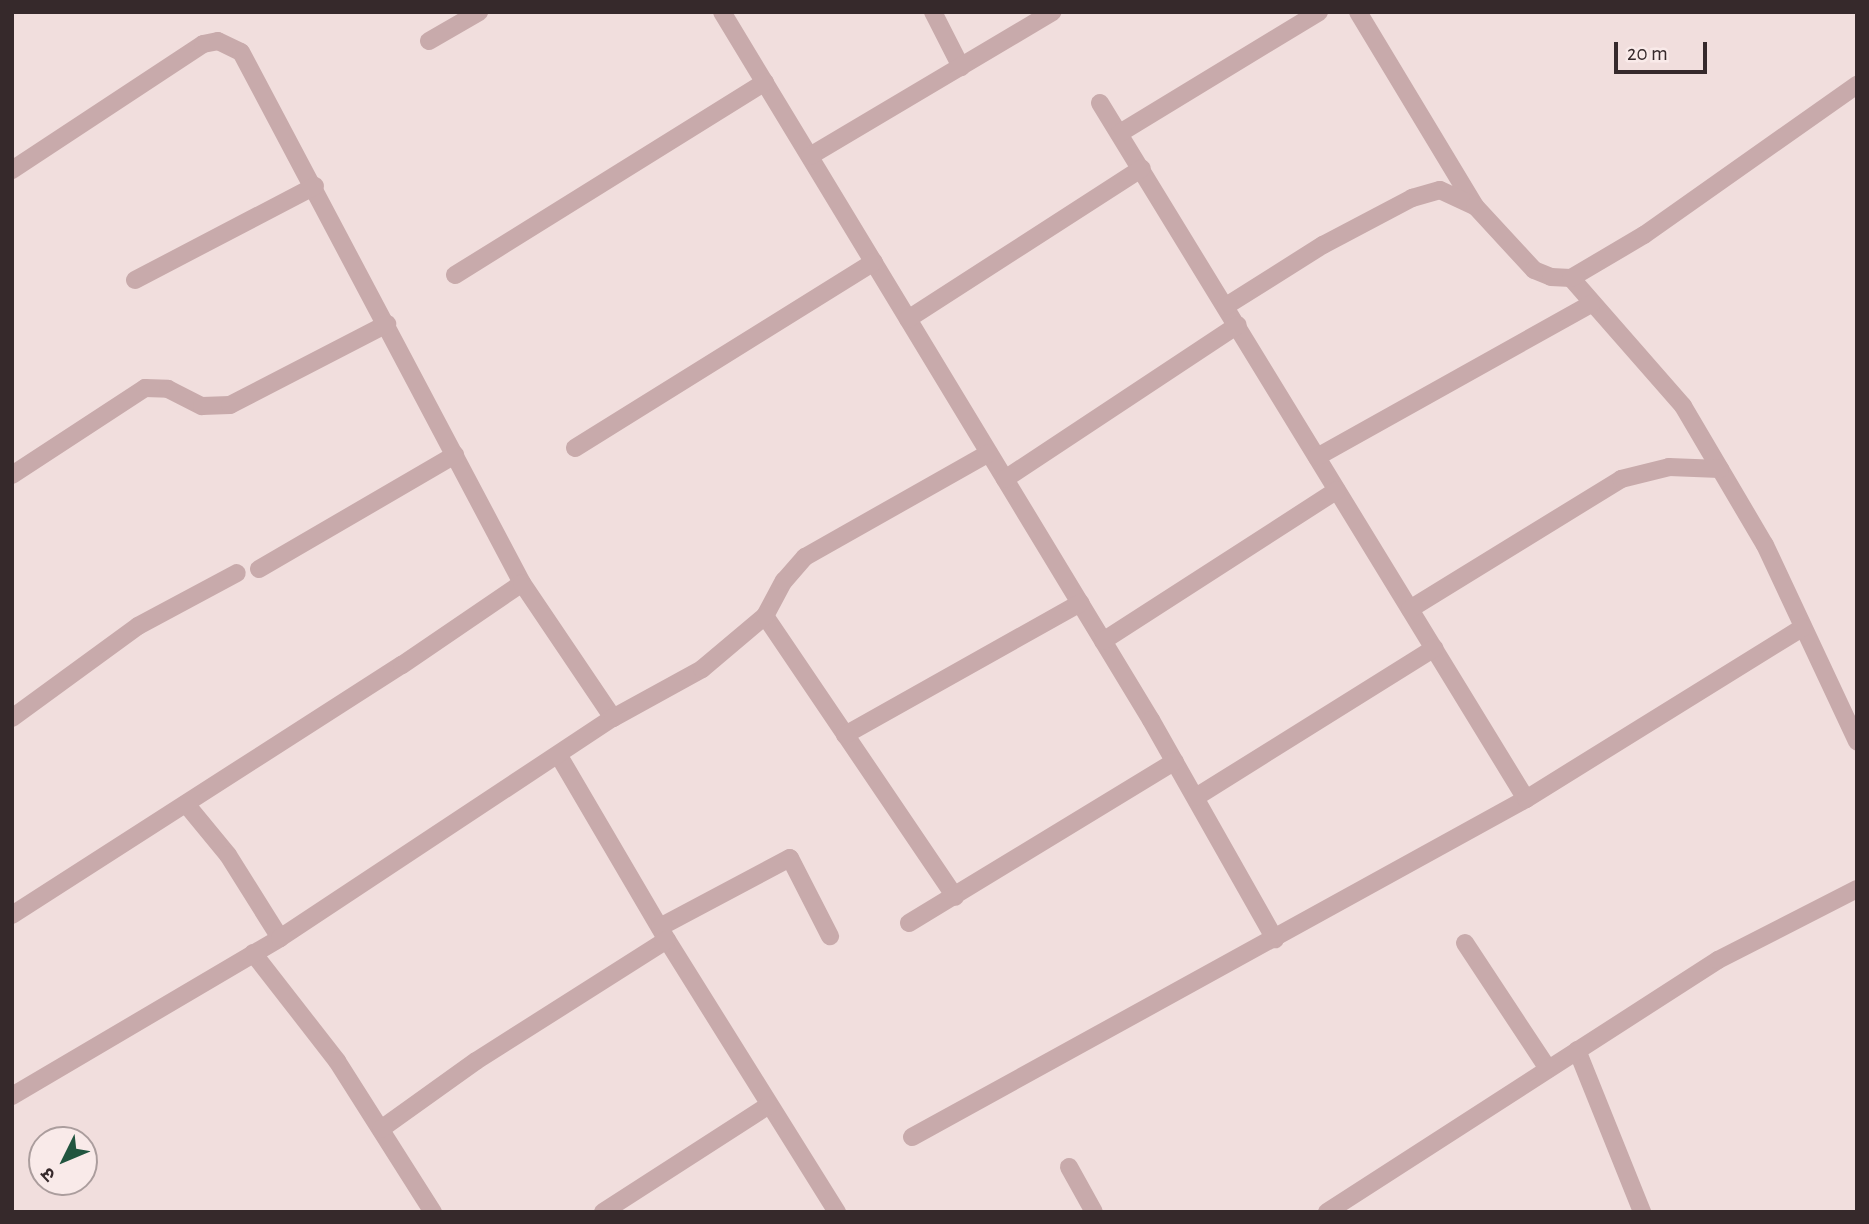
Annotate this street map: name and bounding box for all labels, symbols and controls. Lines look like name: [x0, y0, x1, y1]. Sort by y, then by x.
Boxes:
scale bar: [1617, 28, 1710, 72]
text: 20 m: [1627, 43, 1668, 64]
north arrow: [28, 1126, 98, 1196]
text: उ: [38, 1164, 59, 1185]

